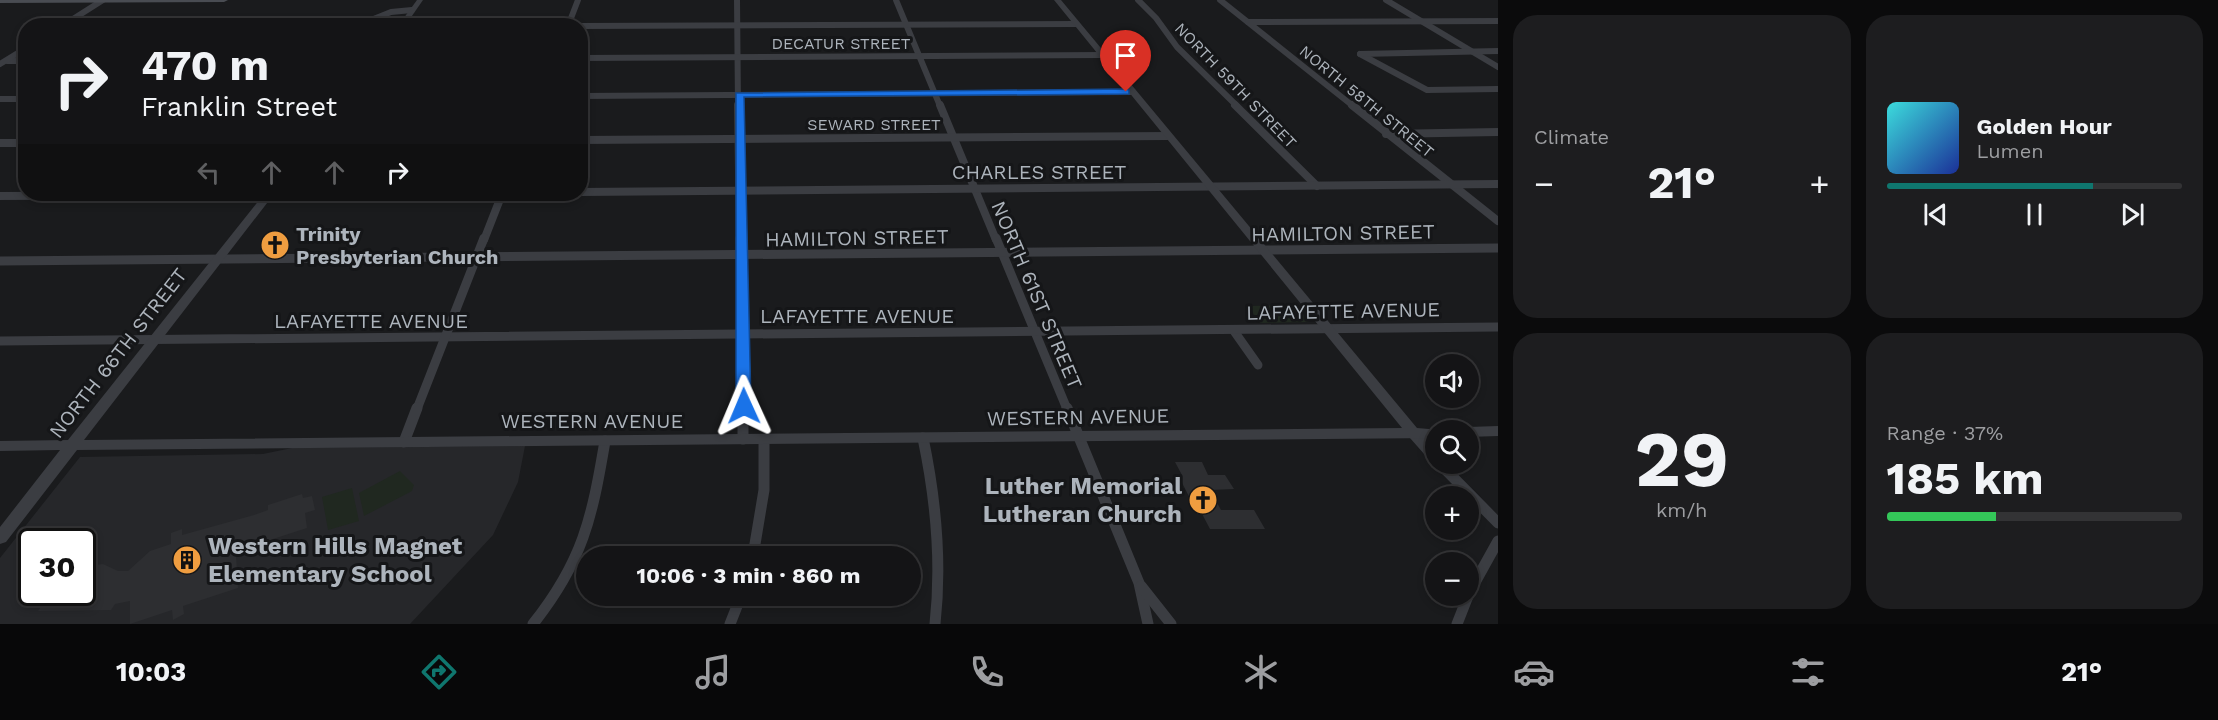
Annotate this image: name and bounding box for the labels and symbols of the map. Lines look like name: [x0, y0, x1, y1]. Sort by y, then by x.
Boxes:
street label: NORTH 59TH STREET: [1171, 19, 1301, 152]
pin: [1100, 30, 1151, 92]
street label: DECATUR STREET: [772, 34, 911, 53]
street label: NORTH 58TH STREET: [1296, 41, 1438, 162]
street label: SEWARD STREET: [807, 115, 941, 134]
street label: CHARLES STREET: [952, 160, 1126, 184]
street label: NORTH 61ST STREET: [987, 197, 1087, 393]
street label: HAMILTON STREET: [1251, 219, 1435, 247]
place label: Trinity Presbyterian Church: [296, 222, 498, 269]
street label: HAMILTON STREET: [765, 224, 949, 252]
church icon: Trinity Presbyterian Church: [259, 229, 291, 261]
street label: NORTH 66TH STREET: [44, 263, 192, 443]
street label: LAFAYETTE AVENUE: [1246, 297, 1440, 325]
street label: LAFAYETTE AVENUE: [760, 304, 954, 328]
street label: LAFAYETTE AVENUE: [274, 309, 468, 333]
position arrow: [712, 374, 776, 438]
street label: WESTERN AVENUE: [987, 403, 1169, 431]
street label: WESTERN AVENUE: [501, 409, 683, 433]
place label: Luther Memorial Lutheran Church: [983, 472, 1182, 528]
church icon: Luther Memorial Lutheran Church: [1187, 484, 1219, 516]
speed limit sign: 30: [18, 528, 96, 606]
place label: Western Hills Magnet Elementary School: [208, 532, 463, 588]
building icon: Western Hills Magnet Elementary School: [171, 544, 203, 576]

